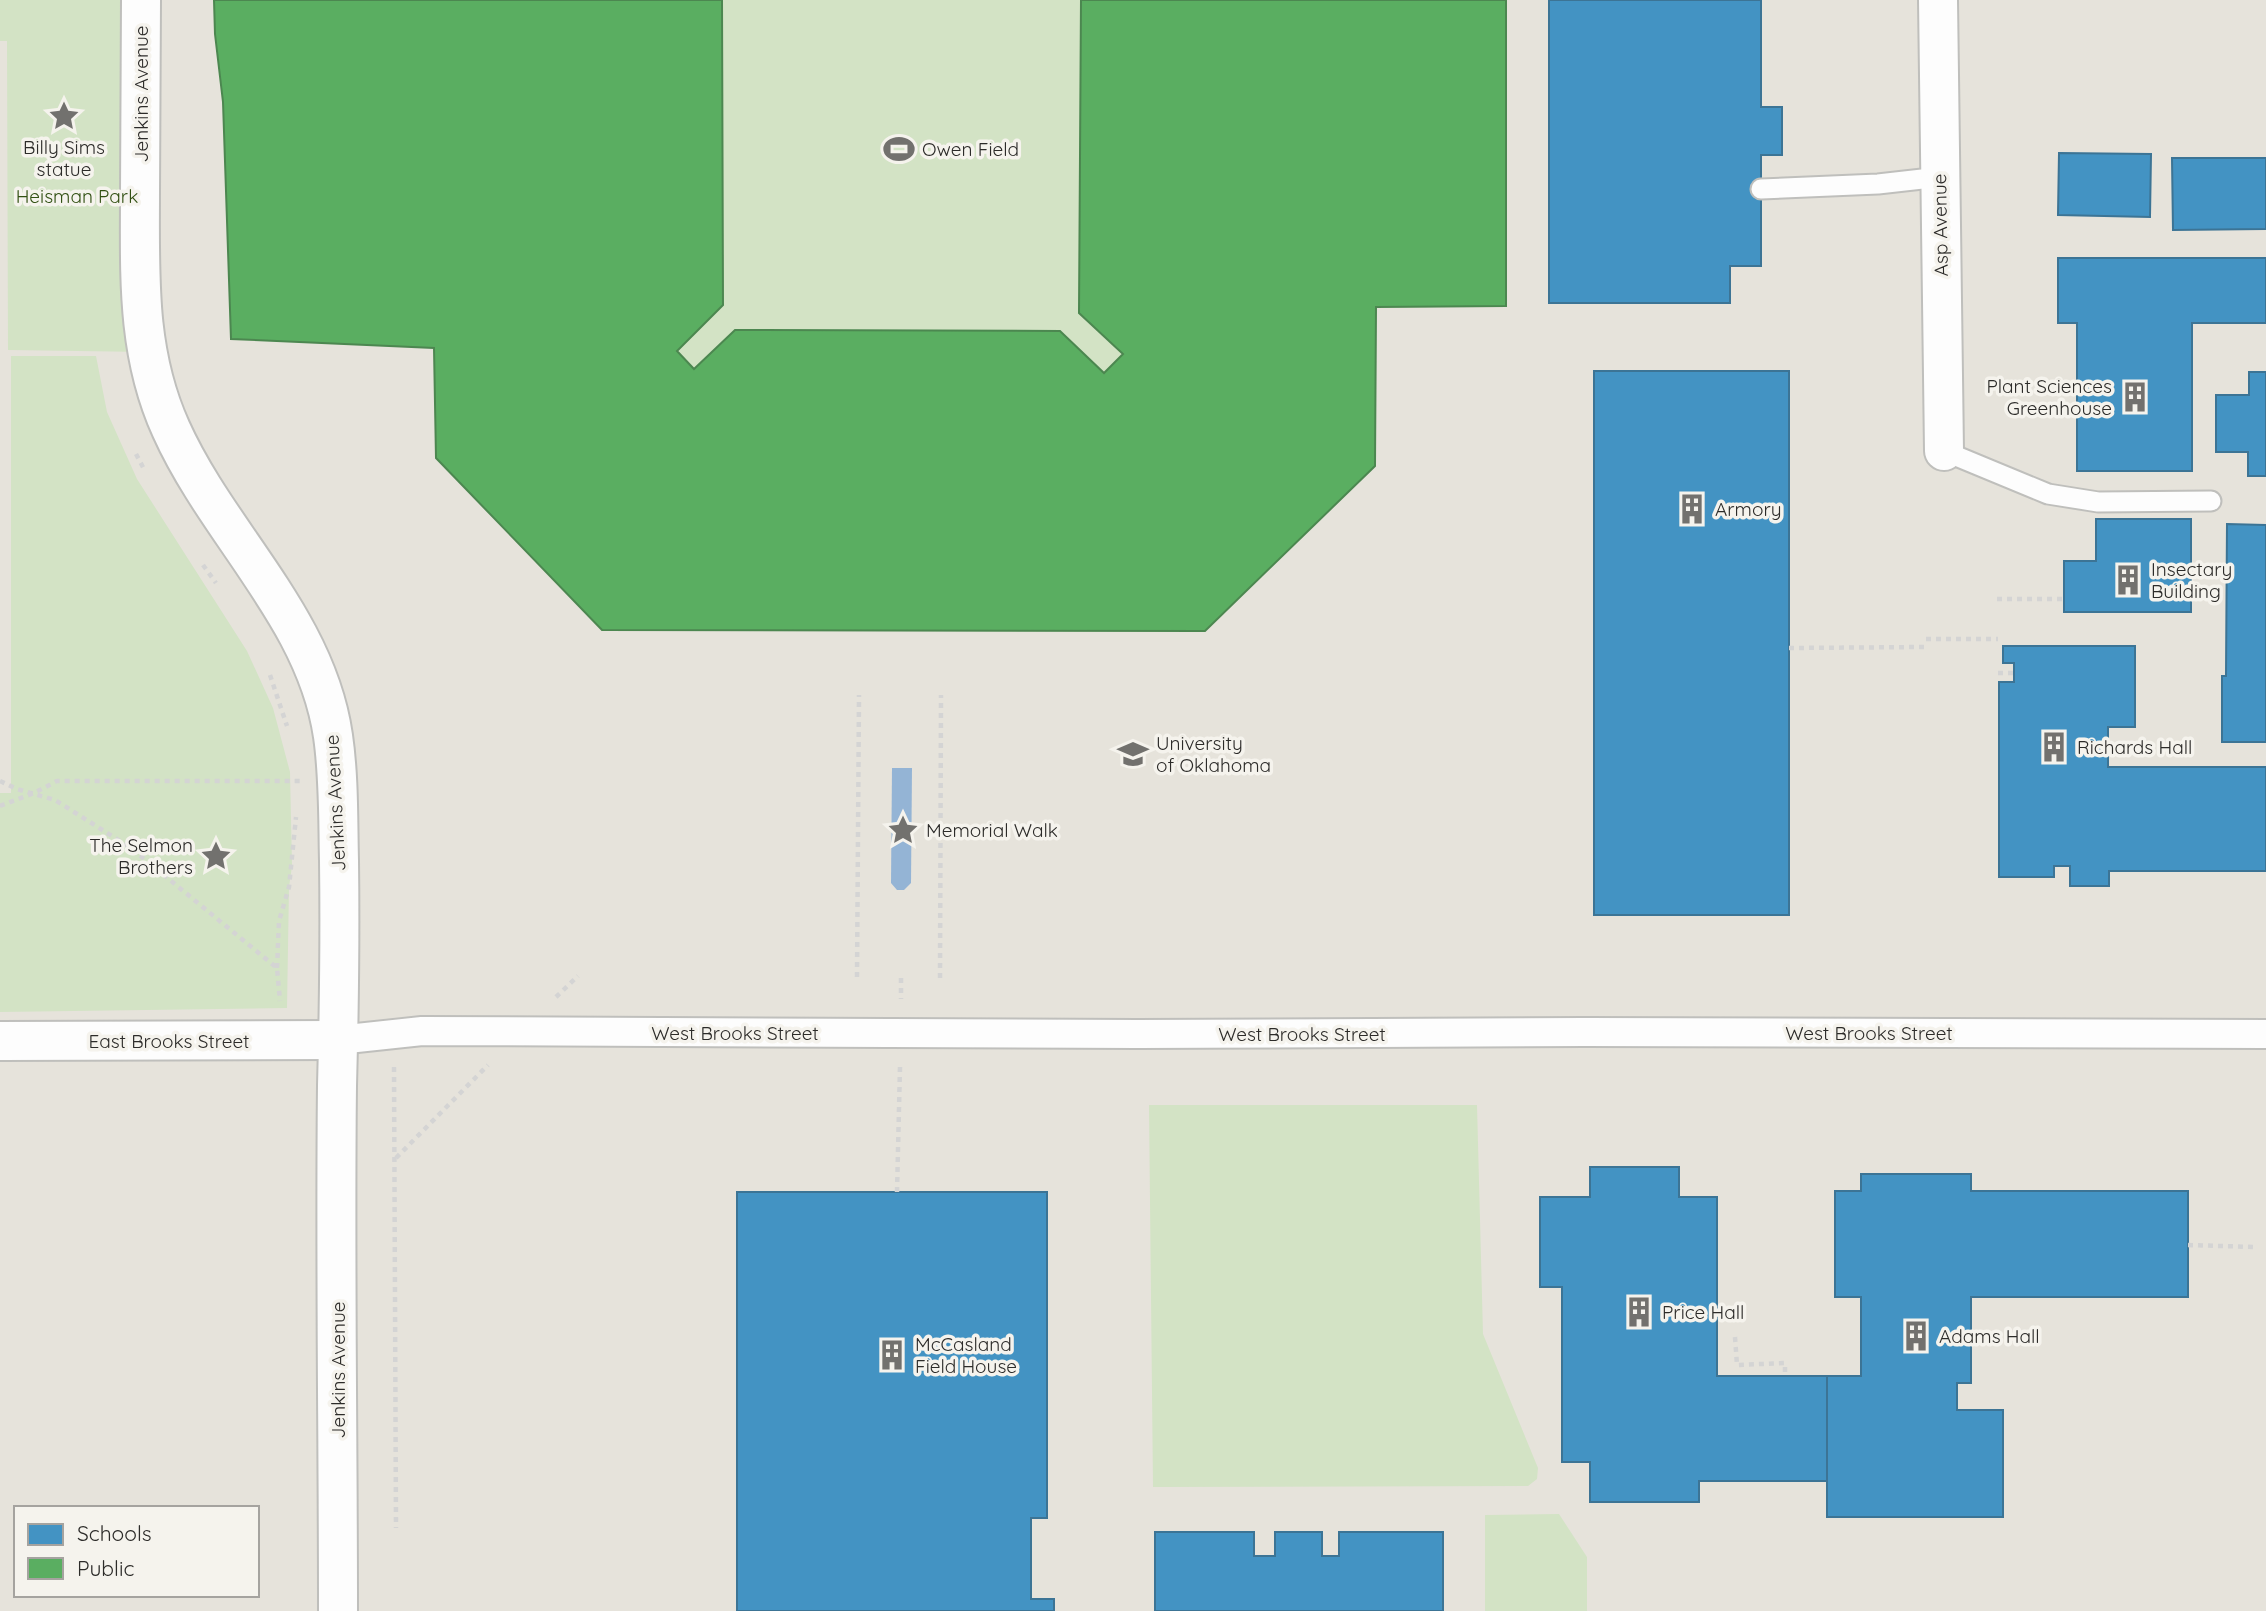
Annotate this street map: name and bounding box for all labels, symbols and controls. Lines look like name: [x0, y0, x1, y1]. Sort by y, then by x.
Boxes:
street label: Jenkins Avenue: [129, 26, 153, 162]
place icon: Billy Sims statue: [47, 99, 81, 133]
sports icon: Owen Field: [882, 132, 916, 166]
place label: Billy Sims statue: [23, 135, 105, 181]
place label: Owen Field: [922, 137, 1019, 161]
street label: Asp Avenue: [1927, 173, 1953, 277]
park label: Heisman Park: [16, 184, 138, 208]
place label: Plant Sciences Greenhouse: [1986, 374, 2112, 420]
building icon: Plant Sciences Greenhouse: [2118, 380, 2152, 414]
building icon: Armory: [1675, 492, 1709, 526]
place label: Armory: [1715, 497, 1782, 521]
place label: Insectary Building: [2151, 557, 2232, 603]
building icon: Insectary Building: [2111, 563, 2145, 597]
building icon: Richards Hall: [2037, 730, 2071, 764]
place label: University of Oklahoma: [1156, 731, 1271, 777]
street label: Jenkins Avenue: [319, 734, 351, 872]
place label: Richards Hall: [2077, 735, 2192, 759]
school or university icon: University of Oklahoma: [1116, 737, 1150, 771]
place icon: Memorial Walk: [886, 813, 920, 847]
place label: Memorial Walk: [926, 818, 1058, 842]
place label: The Selmon Brothers: [89, 833, 193, 879]
place icon: The Selmon Brothers: [199, 839, 233, 873]
street label: West Brooks Street: [651, 1021, 819, 1045]
street label: West Brooks Street: [1785, 1021, 1953, 1045]
street label: West Brooks Street: [1218, 1022, 1386, 1046]
street label: East Brooks Street: [88, 1029, 250, 1053]
building icon: Price Hall: [1622, 1295, 1656, 1329]
place label: Price Hall: [1662, 1300, 1744, 1324]
street label: Jenkins Avenue: [326, 1302, 350, 1438]
building icon: Adams Hall: [1899, 1319, 1933, 1353]
place label: Adams Hall: [1939, 1324, 2040, 1348]
place label: McCasland Field House: [915, 1332, 1017, 1378]
building icon: McCasland Field House: [875, 1338, 909, 1372]
legend: [14, 1506, 259, 1597]
text: Schools: [77, 1520, 152, 1546]
text: Public: [77, 1555, 134, 1581]

